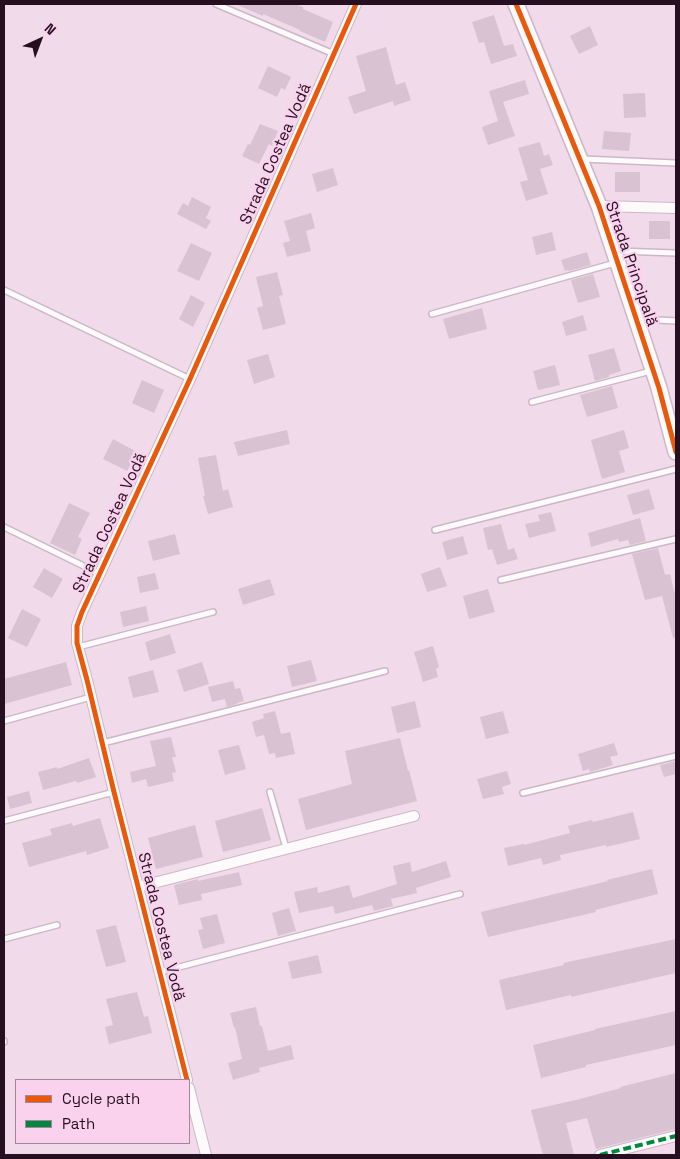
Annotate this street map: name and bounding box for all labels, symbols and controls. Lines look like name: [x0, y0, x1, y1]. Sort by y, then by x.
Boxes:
north arrow: [15, 15, 65, 65]
text: N: [41, 19, 60, 39]
street label: Strada Costea Vodă: [236, 80, 316, 228]
street label: Strada Principală: [601, 199, 661, 329]
street label: Strada Costea Vodă: [69, 450, 151, 596]
street label: Strada Costea Vodă: [133, 851, 189, 1003]
legend: [15, 1079, 190, 1144]
text: Cycle path: [62, 1089, 140, 1108]
text: Path: [62, 1114, 95, 1133]

